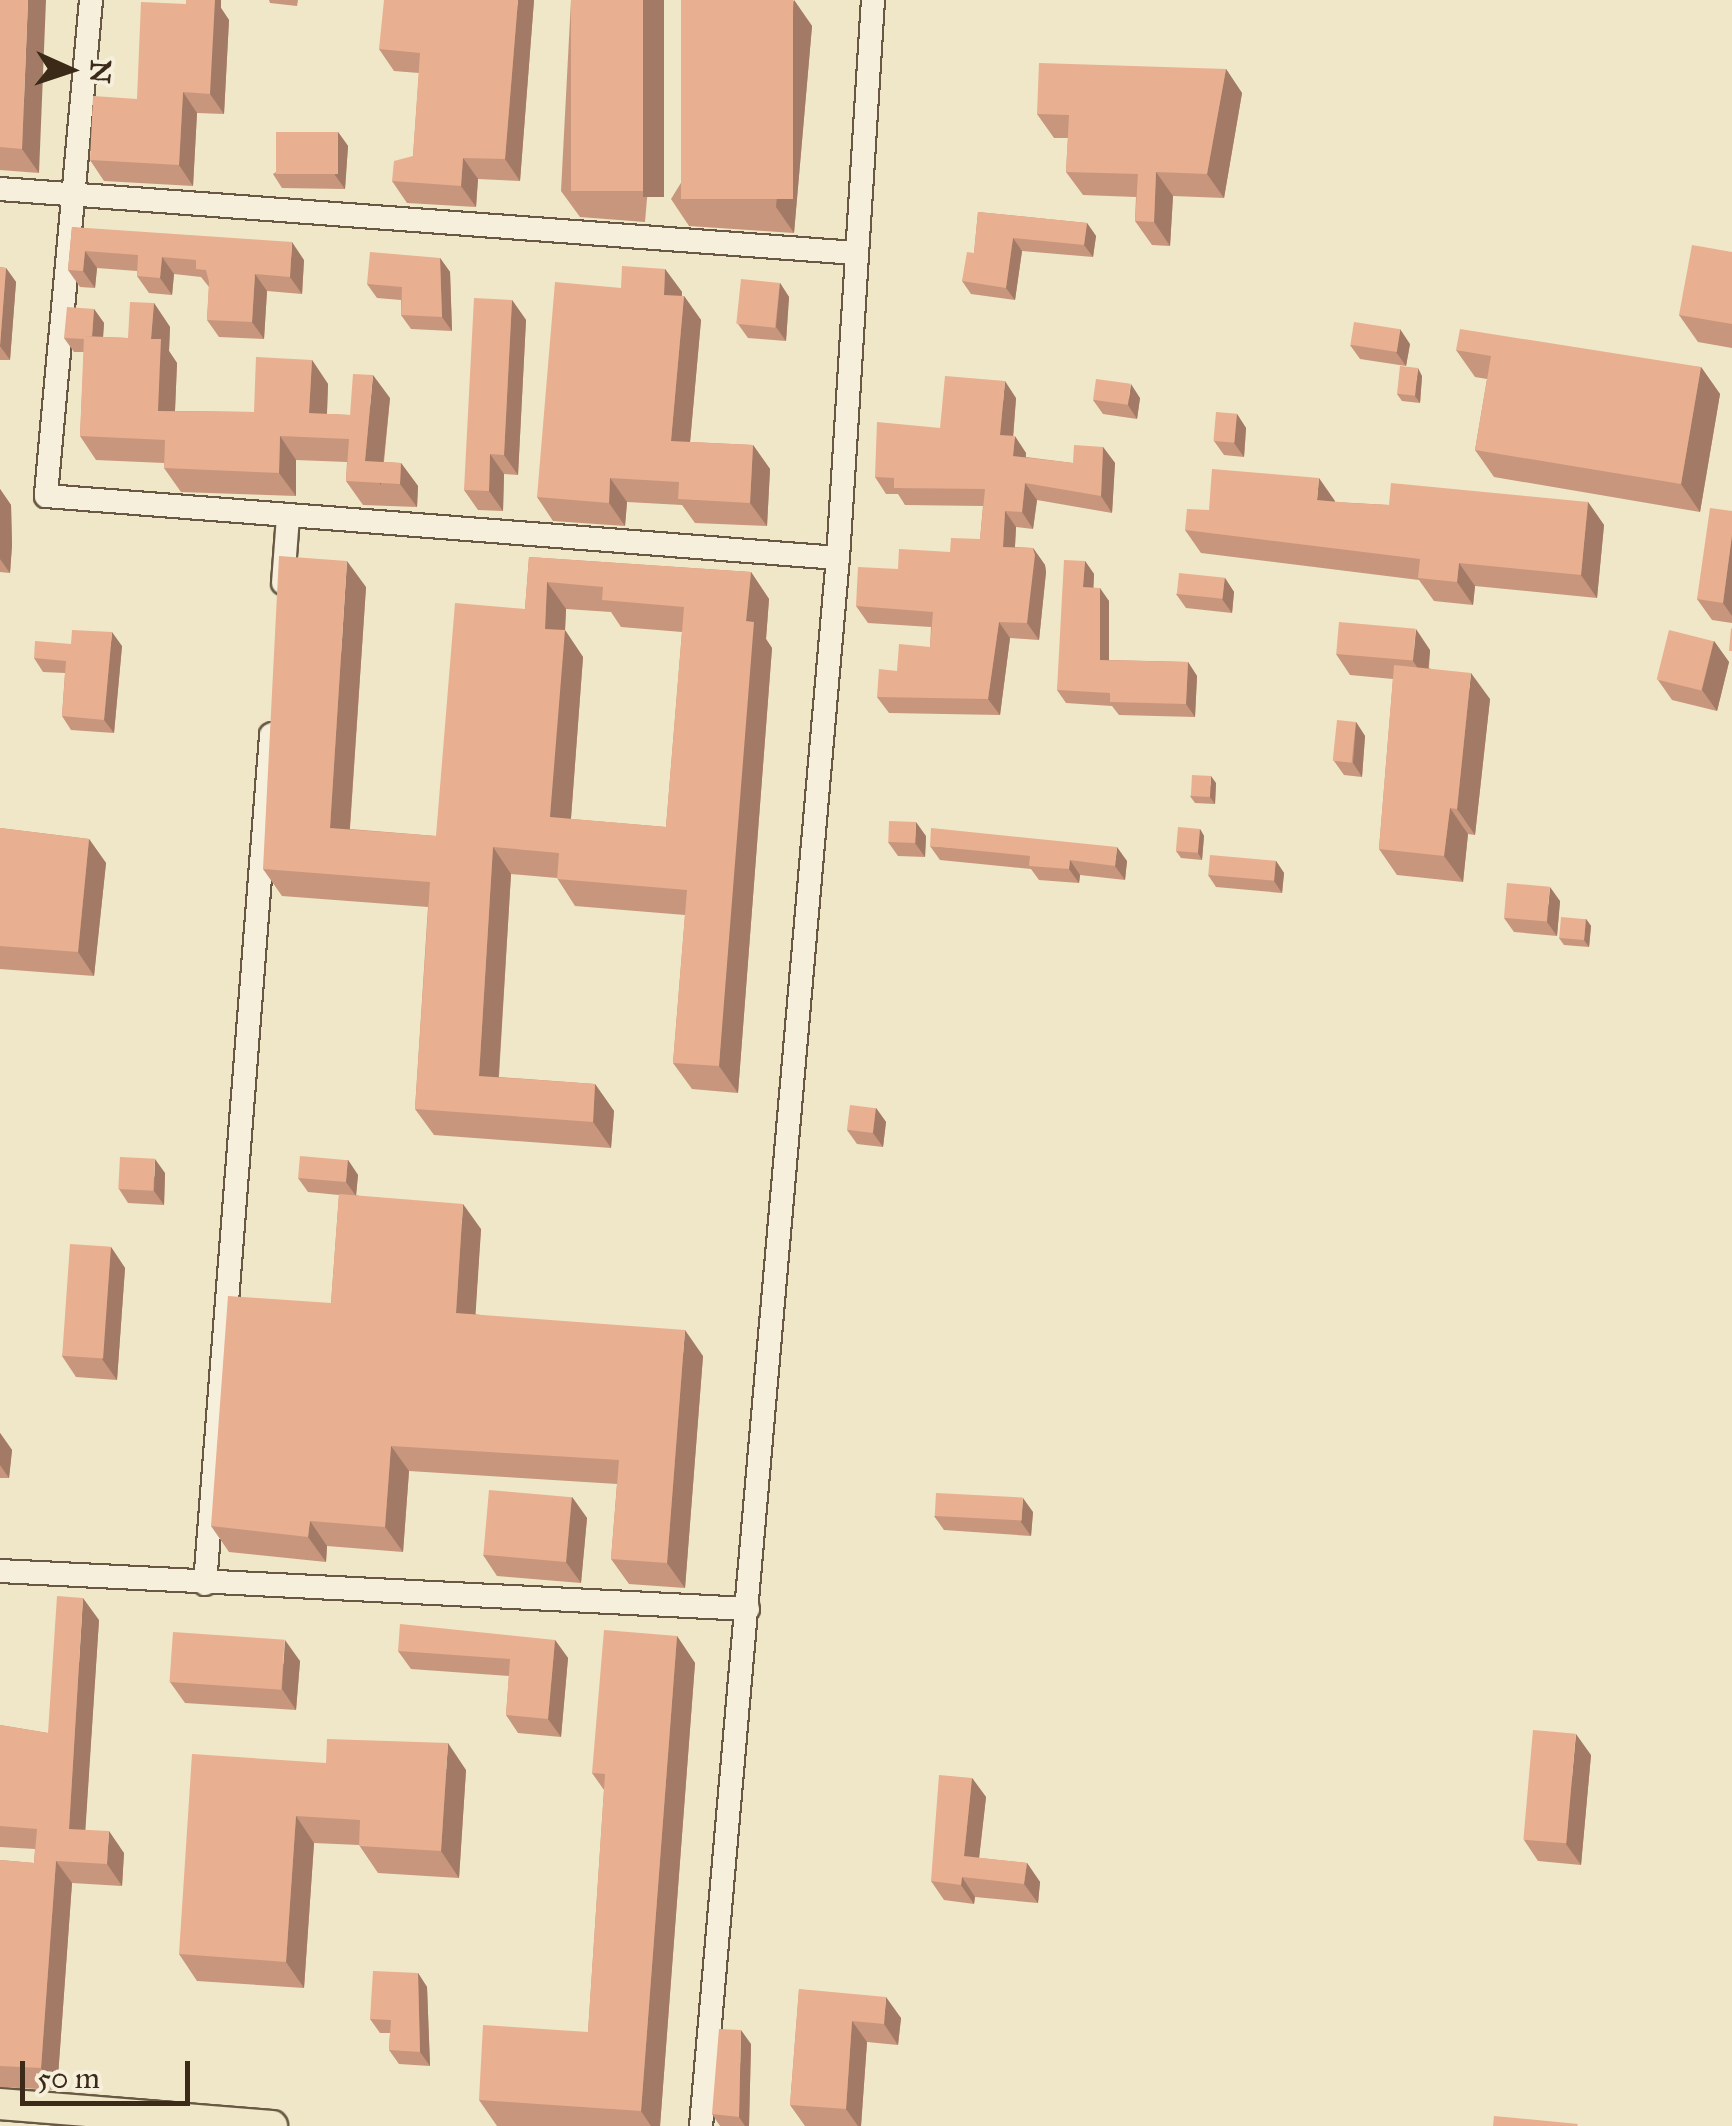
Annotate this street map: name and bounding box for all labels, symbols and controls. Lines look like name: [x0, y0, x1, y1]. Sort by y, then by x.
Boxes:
north arrow: [20, 20, 120, 120]
text: N: [82, 59, 119, 84]
scale bar: [25, 2041, 195, 2103]
text: 50 m: [37, 2060, 100, 2096]

